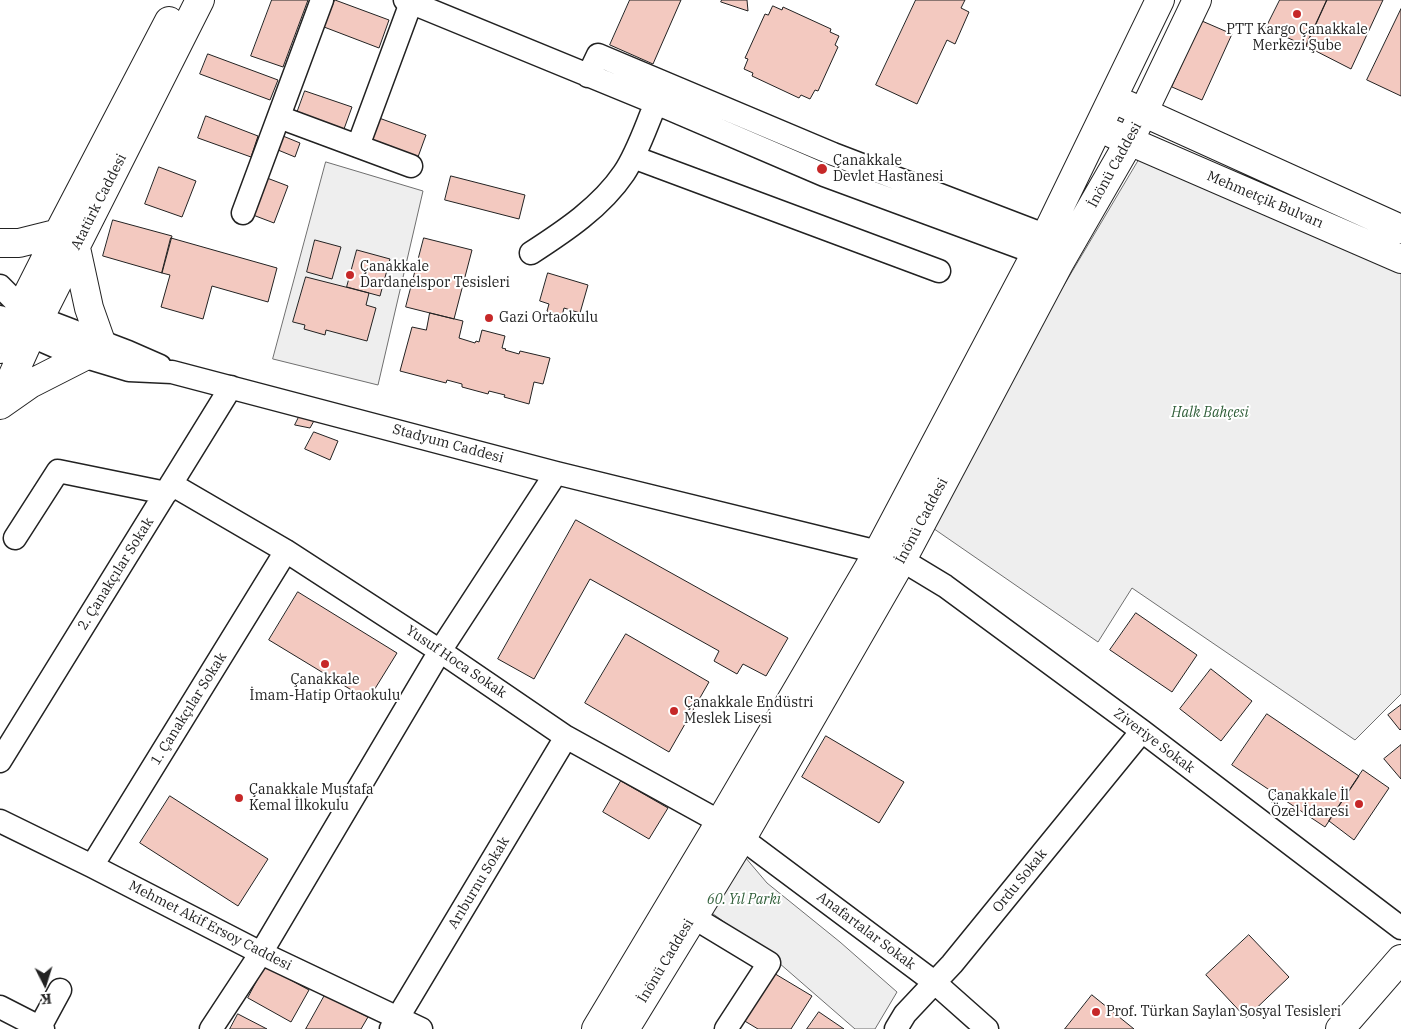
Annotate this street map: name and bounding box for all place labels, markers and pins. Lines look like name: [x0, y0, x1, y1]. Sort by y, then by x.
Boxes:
marker: PTT Kargo Çanakkale Merkezi Şube: [1291, 8, 1303, 20]
place label: PTT Kargo Çanakkale Merkezi Şube: [1226, 22, 1368, 54]
place label: Çanakkale Devlet Hastanesi: [833, 153, 943, 186]
marker: Çanakkale Devlet Hastanesi: [815, 162, 829, 176]
place label: Çanakkale Dardanelspor Tesisleri: [360, 259, 510, 292]
marker: Çanakkale Dardanelspor Tesisleri: [344, 269, 356, 281]
place label: Gazi Ortaokulu: [499, 310, 598, 326]
marker: Gazi Ortaokulu: [483, 312, 495, 324]
marker: Çanakkale İmam-Hatip Ortaokulu: [319, 658, 331, 670]
place label: Çanakkale İmam-Hatip Ortaokulu: [250, 672, 400, 704]
place label: Çanakkale Endüstri Meslek Lisesi: [684, 695, 814, 728]
marker: Çanakkale Endüstri Meslek Lisesi: [668, 705, 680, 717]
place label: Çanakkale Mustafa Kemal İlkokulu: [249, 782, 374, 814]
place label: Çanakkale İl Özel İdaresi: [1268, 788, 1349, 820]
marker: Çanakkale Mustafa Kemal İlkokulu: [233, 792, 245, 804]
marker: Çanakkale İl Özel İdaresi: [1353, 798, 1365, 810]
place label: Prof. Türkan Saylan Sosyal Tesisleri: [1106, 1004, 1341, 1020]
marker: Prof. Türkan Saylan Sosyal Tesisleri: [1090, 1006, 1102, 1018]

